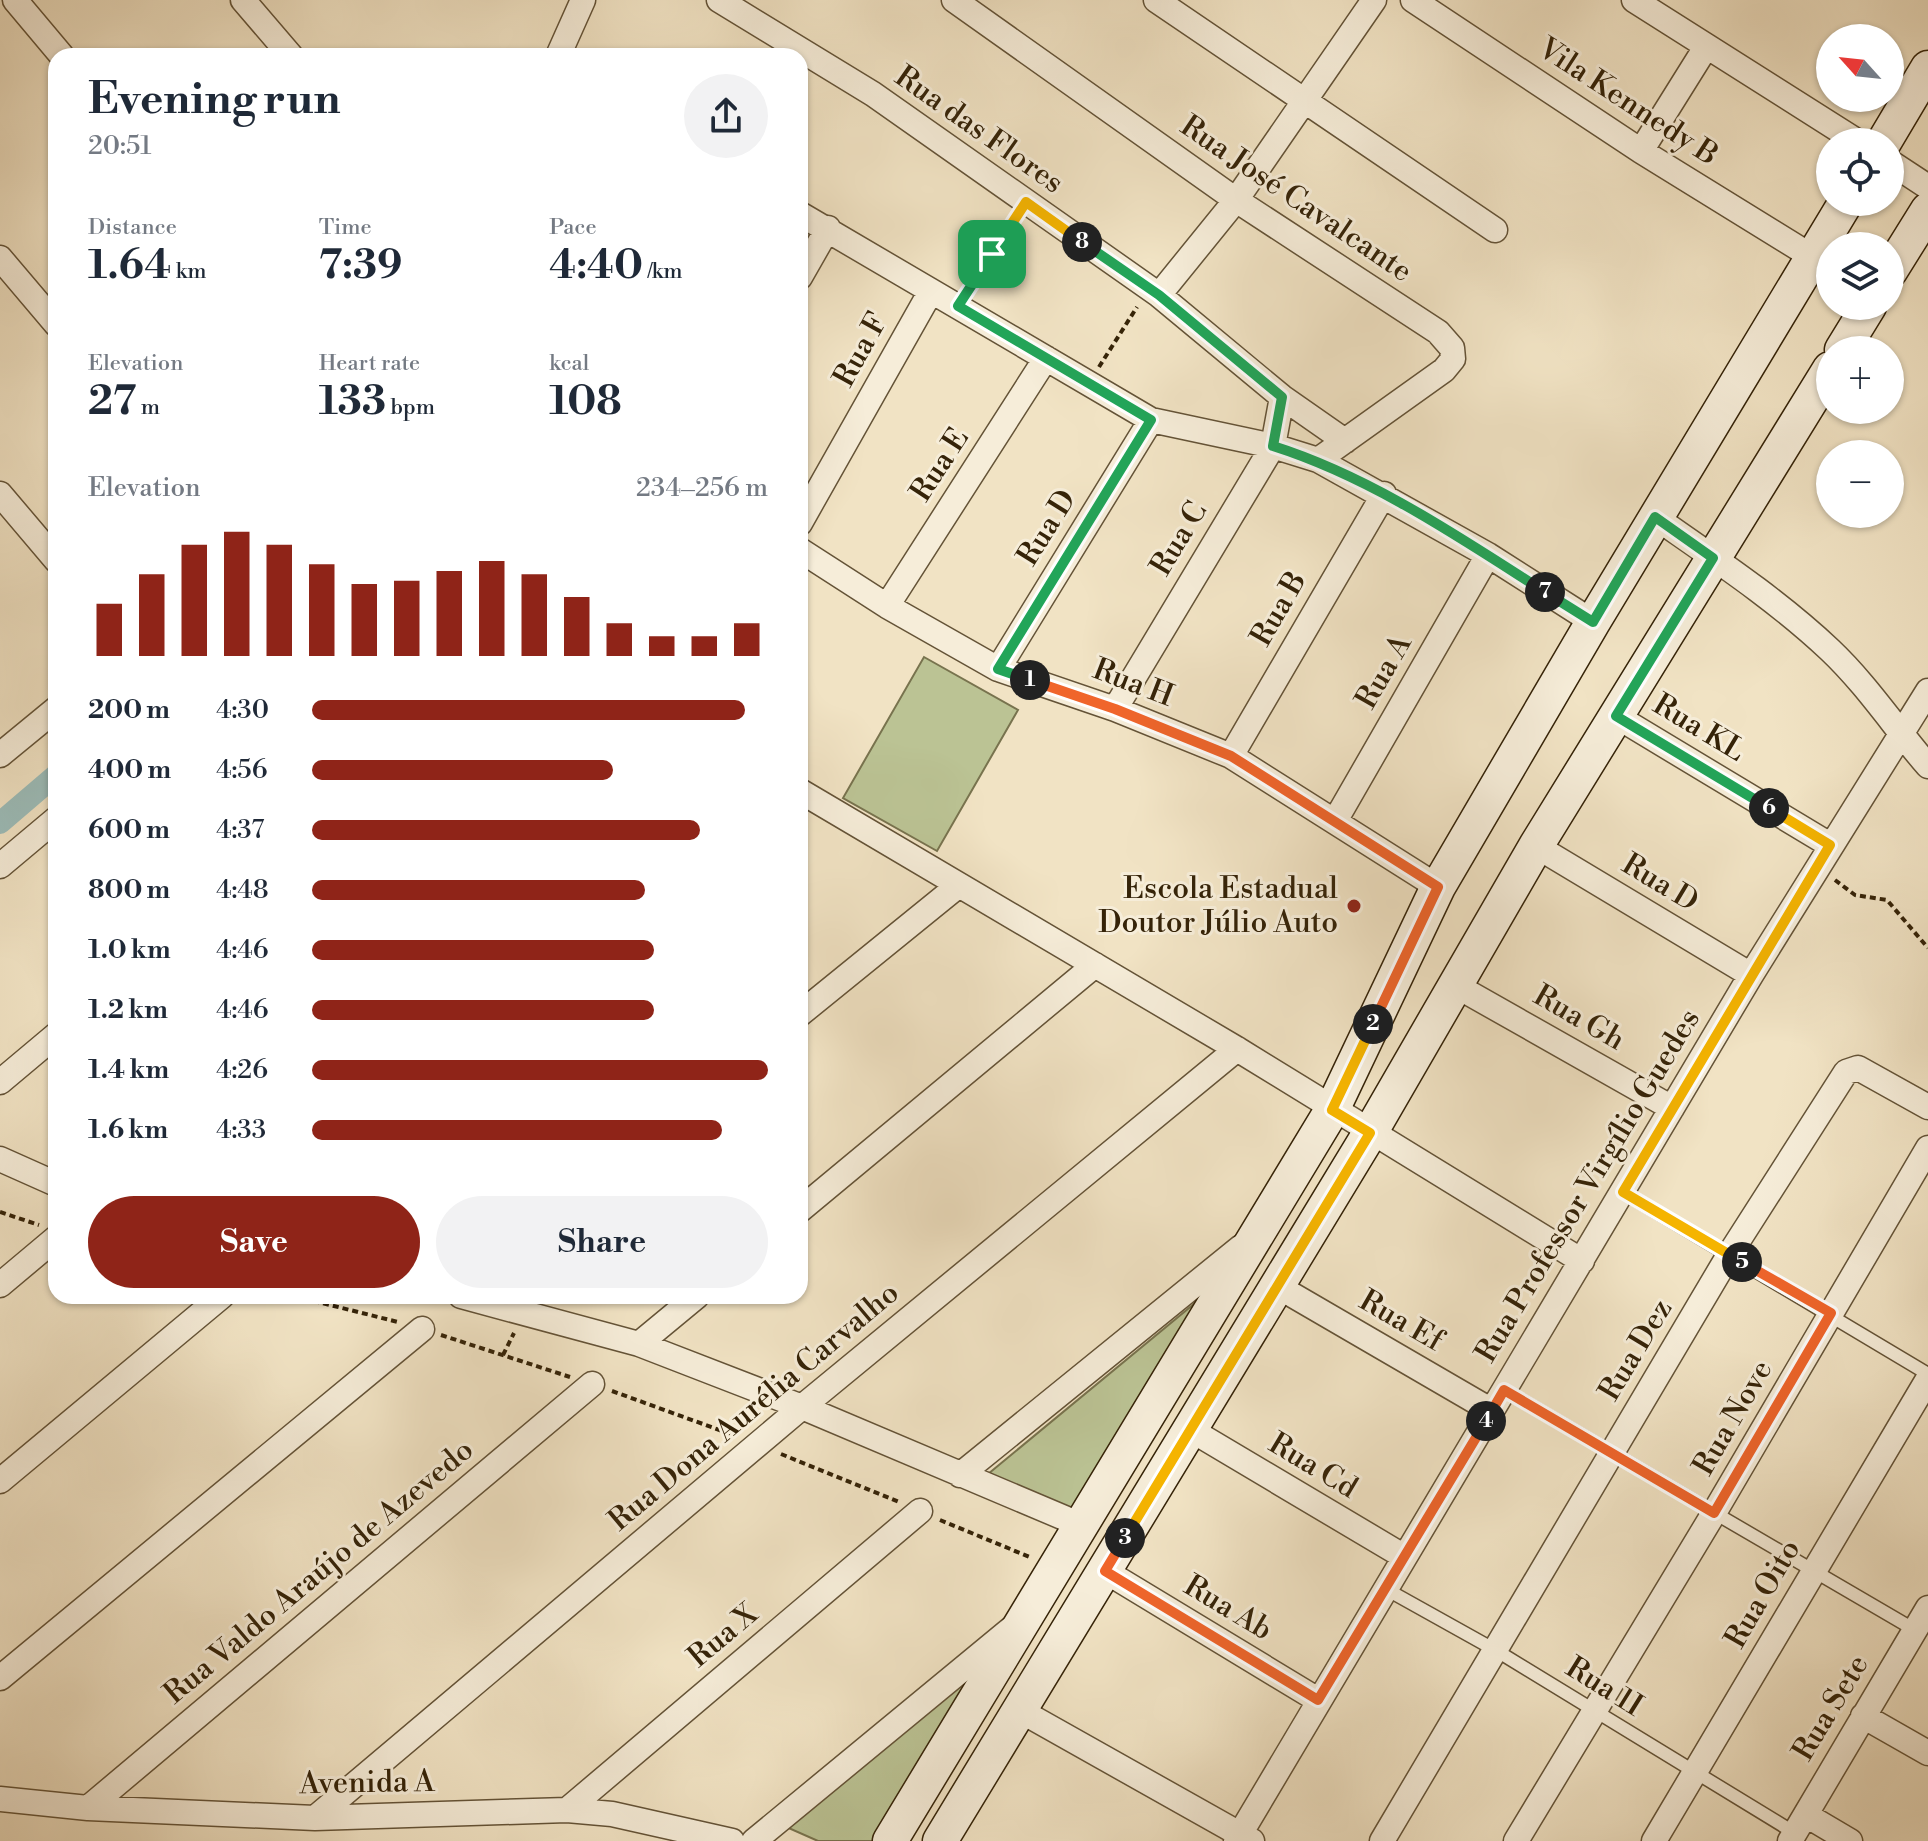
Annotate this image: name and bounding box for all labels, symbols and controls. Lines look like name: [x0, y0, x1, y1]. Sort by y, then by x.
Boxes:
north arrow: [1816, 24, 1904, 112]
map controls: [1816, 24, 1904, 528]
street label: Vila Kennedy B: [1530, 29, 1725, 174]
street label: Rua das Flores: [887, 58, 1071, 202]
text: Evening run: [88, 72, 341, 127]
button: share: [684, 74, 768, 158]
street label: Rua José Cavalcante: [1173, 107, 1419, 291]
button: locate: [1816, 128, 1904, 216]
text: 20:51: [88, 130, 151, 162]
text: Distance: [88, 214, 177, 241]
text: Time: [319, 214, 372, 241]
text: Pace: [549, 214, 597, 241]
pin: [958, 220, 1026, 288]
pin: 8: [1062, 222, 1102, 262]
text: 8: [1075, 228, 1089, 255]
icon: arrive: [970, 232, 1014, 276]
button: layers: [1816, 232, 1904, 320]
text: 1.64: [88, 241, 171, 291]
text: 7:39: [319, 241, 402, 291]
text: 4:40: [549, 241, 643, 291]
text: km: [171, 258, 207, 285]
text: /km: [643, 258, 682, 285]
street label: Rua F: [825, 306, 897, 394]
button: +: [1816, 336, 1904, 424]
text: Elevation: [88, 350, 183, 377]
text: Heart rate: [319, 350, 420, 377]
text: kcal: [549, 350, 589, 377]
text: 27: [88, 377, 136, 427]
text: 133: [319, 377, 386, 427]
text: 108: [549, 377, 622, 427]
text: m: [136, 394, 160, 421]
text: bpm: [386, 394, 435, 421]
street label: Rua E: [902, 421, 978, 509]
button: −: [1816, 440, 1904, 528]
text: Elevation: [88, 472, 201, 504]
text: 234–256 m: [636, 472, 768, 504]
street label: Rua D: [1009, 483, 1085, 573]
street label: Rua C: [1142, 495, 1216, 583]
street label: Rua B: [1242, 565, 1316, 653]
pin: 7: [1525, 572, 1565, 612]
text: 7: [1539, 578, 1551, 605]
street label: Rua A: [1348, 627, 1421, 716]
street label: Rua H: [1087, 650, 1179, 716]
pin: 1: [1010, 660, 1050, 700]
text: 1: [1025, 666, 1035, 693]
street label: Rua KL: [1646, 686, 1752, 770]
text: 200 m: [88, 694, 170, 726]
text: 4:30: [216, 694, 269, 726]
text: 400 m: [88, 754, 171, 786]
text: 4:56: [216, 754, 267, 786]
pin: 6: [1749, 788, 1789, 828]
text: 6: [1762, 794, 1776, 821]
text: 600 m: [88, 814, 170, 846]
text: 4:37: [216, 814, 264, 846]
street label: Rua D: [1615, 845, 1705, 921]
place label: Escola Estadual Doutor Júlio Auto: [1098, 870, 1338, 942]
text: 800 m: [88, 874, 170, 906]
text: 4:48: [216, 874, 269, 906]
marker: Escola Estadual Doutor Júlio Auto: [1345, 897, 1363, 915]
text: 1.0 km: [88, 934, 171, 966]
text: 4:46: [216, 934, 269, 966]
street label: Rua Gh: [1527, 977, 1632, 1059]
text: 1.2 km: [88, 994, 168, 1026]
text: 4:46: [216, 994, 269, 1026]
street label: Rua Professor Virgílio Guedes: [1467, 1002, 1709, 1370]
pin: 2: [1353, 1004, 1393, 1044]
text: 2: [1366, 1010, 1380, 1037]
text: 1.4 km: [88, 1054, 169, 1086]
text: 4:26: [216, 1054, 268, 1086]
text: 1.6 km: [88, 1114, 168, 1146]
text: 4:33: [216, 1114, 266, 1146]
button: Save: [88, 1196, 420, 1288]
button: Share: [436, 1196, 768, 1288]
pin: 5: [1722, 1242, 1762, 1282]
text: 5: [1735, 1248, 1749, 1275]
street label: Rua Dona Aurélia Carvalho: [601, 1274, 907, 1540]
street label: Rua Ef: [1352, 1282, 1451, 1361]
street label: Rua Dez: [1591, 1292, 1681, 1408]
street label: Rua Nove: [1685, 1353, 1781, 1483]
pin: 4: [1466, 1401, 1506, 1441]
text: 4: [1479, 1407, 1493, 1434]
street label: Rua Cd: [1262, 1425, 1364, 1507]
street label: Rua Valdo Araújo de Azevedo: [156, 1431, 482, 1713]
pin: 3: [1105, 1518, 1145, 1558]
text: 3: [1118, 1524, 1132, 1551]
street label: Rua Oito: [1717, 1533, 1809, 1655]
street label: Rua Ab: [1177, 1567, 1279, 1649]
street label: Rua X: [680, 1595, 766, 1676]
street label: Rua Sete: [1785, 1648, 1877, 1768]
street label: Rua 1I: [1559, 1649, 1650, 1726]
street label: Avenida A: [298, 1763, 436, 1803]

